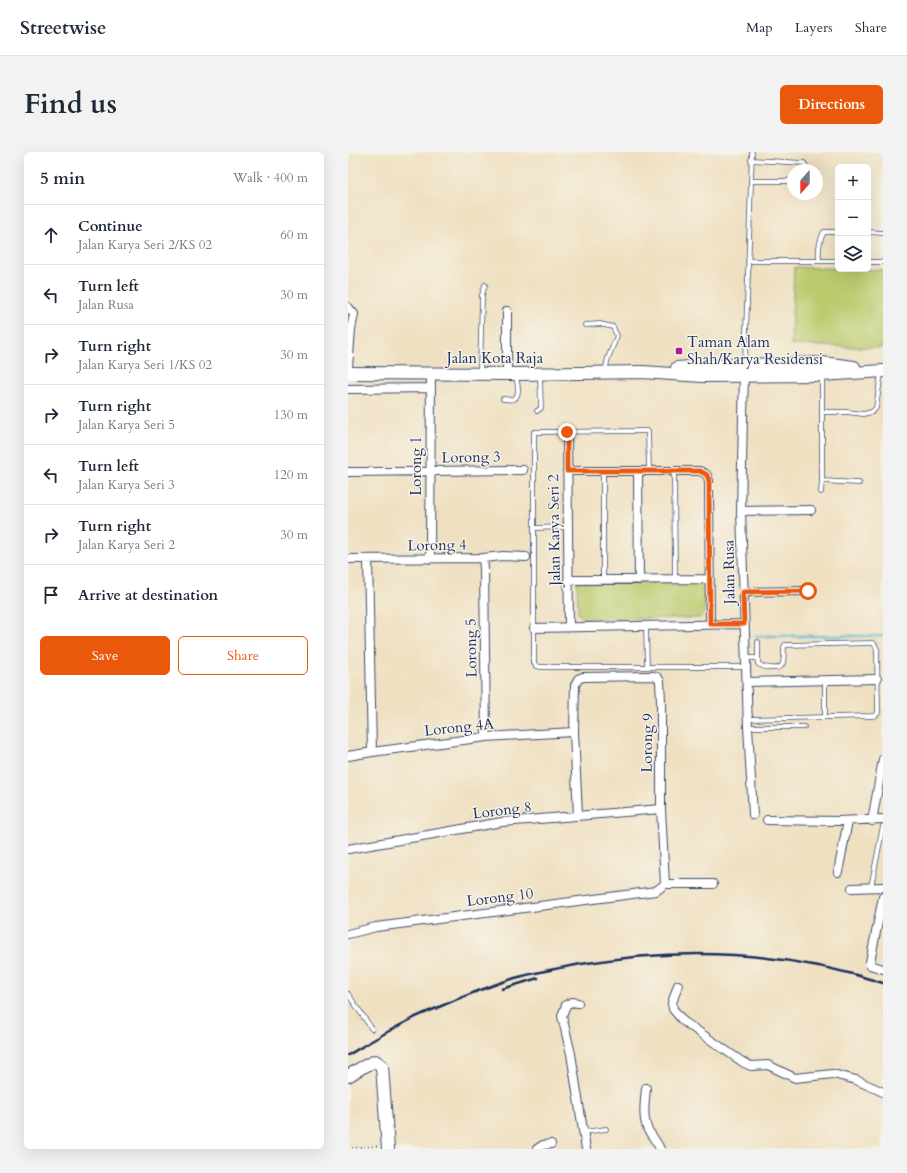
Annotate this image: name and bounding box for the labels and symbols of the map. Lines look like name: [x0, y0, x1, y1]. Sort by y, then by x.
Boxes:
north arrow: [787, 164, 823, 200]
place label: Taman Alam Shah/Karya Residensi: [687, 332, 823, 369]
marker: Taman Alam Shah/Karya Residensi: [674, 346, 684, 356]
street label: Jalan Kota Raja: [445, 348, 544, 368]
route end: [558, 423, 576, 441]
street label: Lorong 1: [406, 436, 426, 496]
street label: Lorong 3: [441, 446, 501, 468]
street label: Jalan Karya Seri 2: [543, 474, 565, 588]
street label: Lorong 4: [407, 534, 467, 556]
street label: Jalan Rusa: [718, 539, 740, 606]
route start: [799, 582, 817, 600]
street label: Lorong 5: [460, 618, 482, 678]
street label: Lorong 4A: [423, 713, 495, 741]
street label: Lorong 9: [636, 713, 658, 773]
street label: Lorong 8: [471, 796, 533, 824]
street label: Lorong 10: [465, 883, 535, 911]

